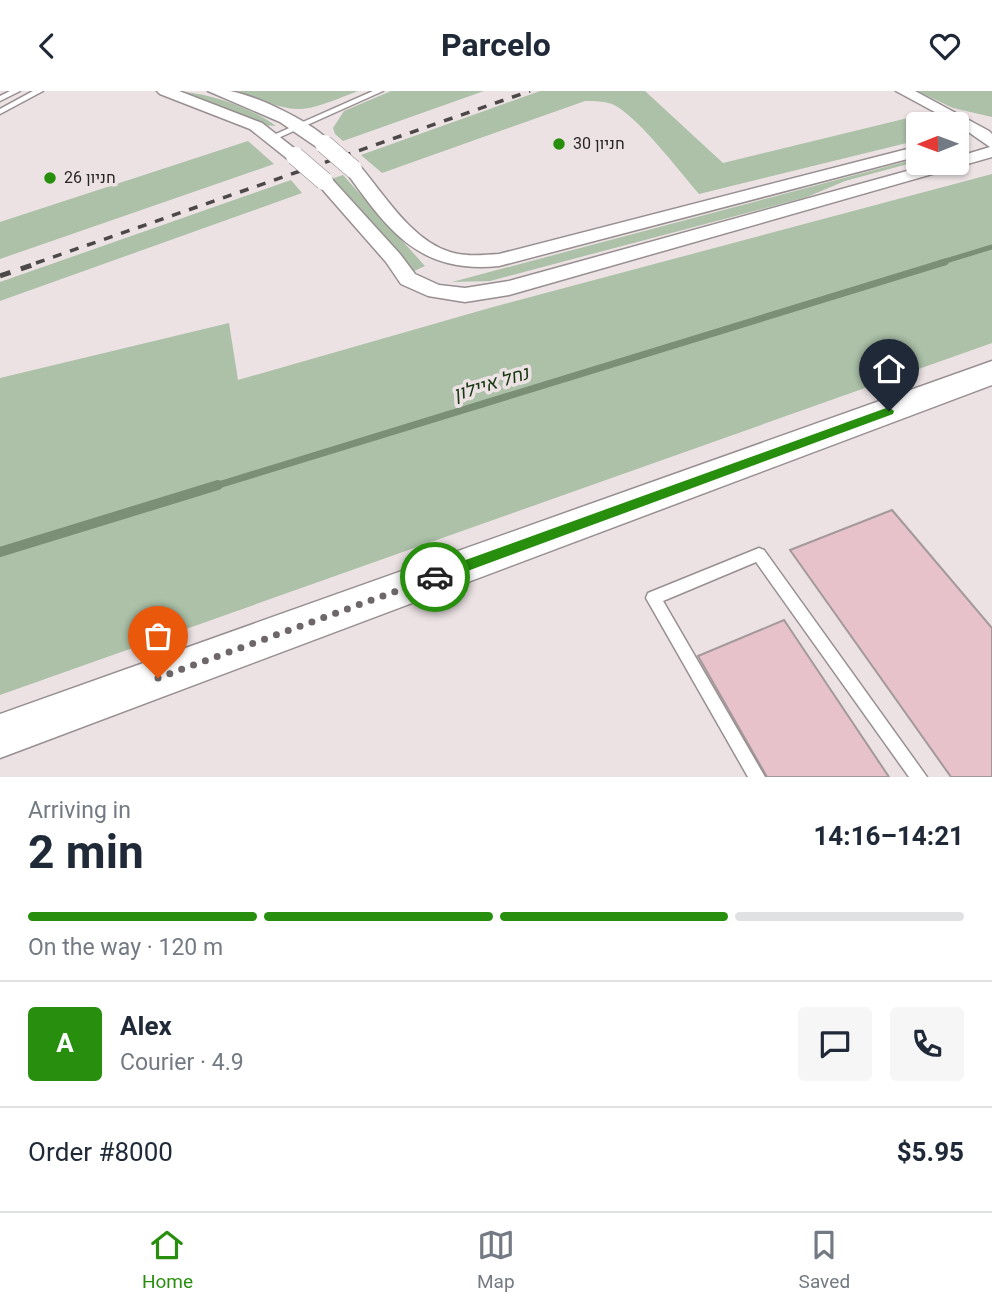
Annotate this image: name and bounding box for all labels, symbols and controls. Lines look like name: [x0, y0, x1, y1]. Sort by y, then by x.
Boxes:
text: Parcelo: [441, 22, 551, 69]
icon: back: [28, 27, 66, 65]
icon: heart: [926, 27, 964, 65]
north arrow: [906, 112, 970, 175]
map controls: [906, 112, 969, 175]
place label: חניון 30: [573, 132, 625, 156]
marker: חניון 30: [551, 136, 567, 152]
place label: חניון 26: [64, 166, 116, 190]
marker: חניון 26: [42, 170, 58, 186]
pin: [859, 339, 919, 411]
icon: home: [870, 350, 908, 388]
water label: נחל איילון: [450, 359, 533, 409]
courier: [400, 542, 470, 612]
icon: car: [416, 558, 454, 596]
pin: [128, 606, 188, 678]
icon: bag: [139, 617, 177, 655]
text: Arriving in: [28, 794, 131, 828]
text: 14:16–14:21: [813, 818, 964, 856]
text: 2 min: [28, 820, 144, 887]
text: On the way · 120 m: [28, 931, 223, 965]
button: chat: [798, 1007, 872, 1081]
button: phone: [890, 1007, 964, 1081]
text: Alex: [120, 1008, 172, 1046]
text: A: [56, 1025, 74, 1063]
text: Courier · 4.9: [120, 1046, 244, 1080]
text: Order #8000: [28, 1134, 173, 1172]
text: $5.95: [897, 1134, 964, 1172]
tab: Home: [142, 1226, 193, 1296]
tab: Map: [477, 1226, 515, 1296]
tab: Saved: [799, 1226, 850, 1296]

